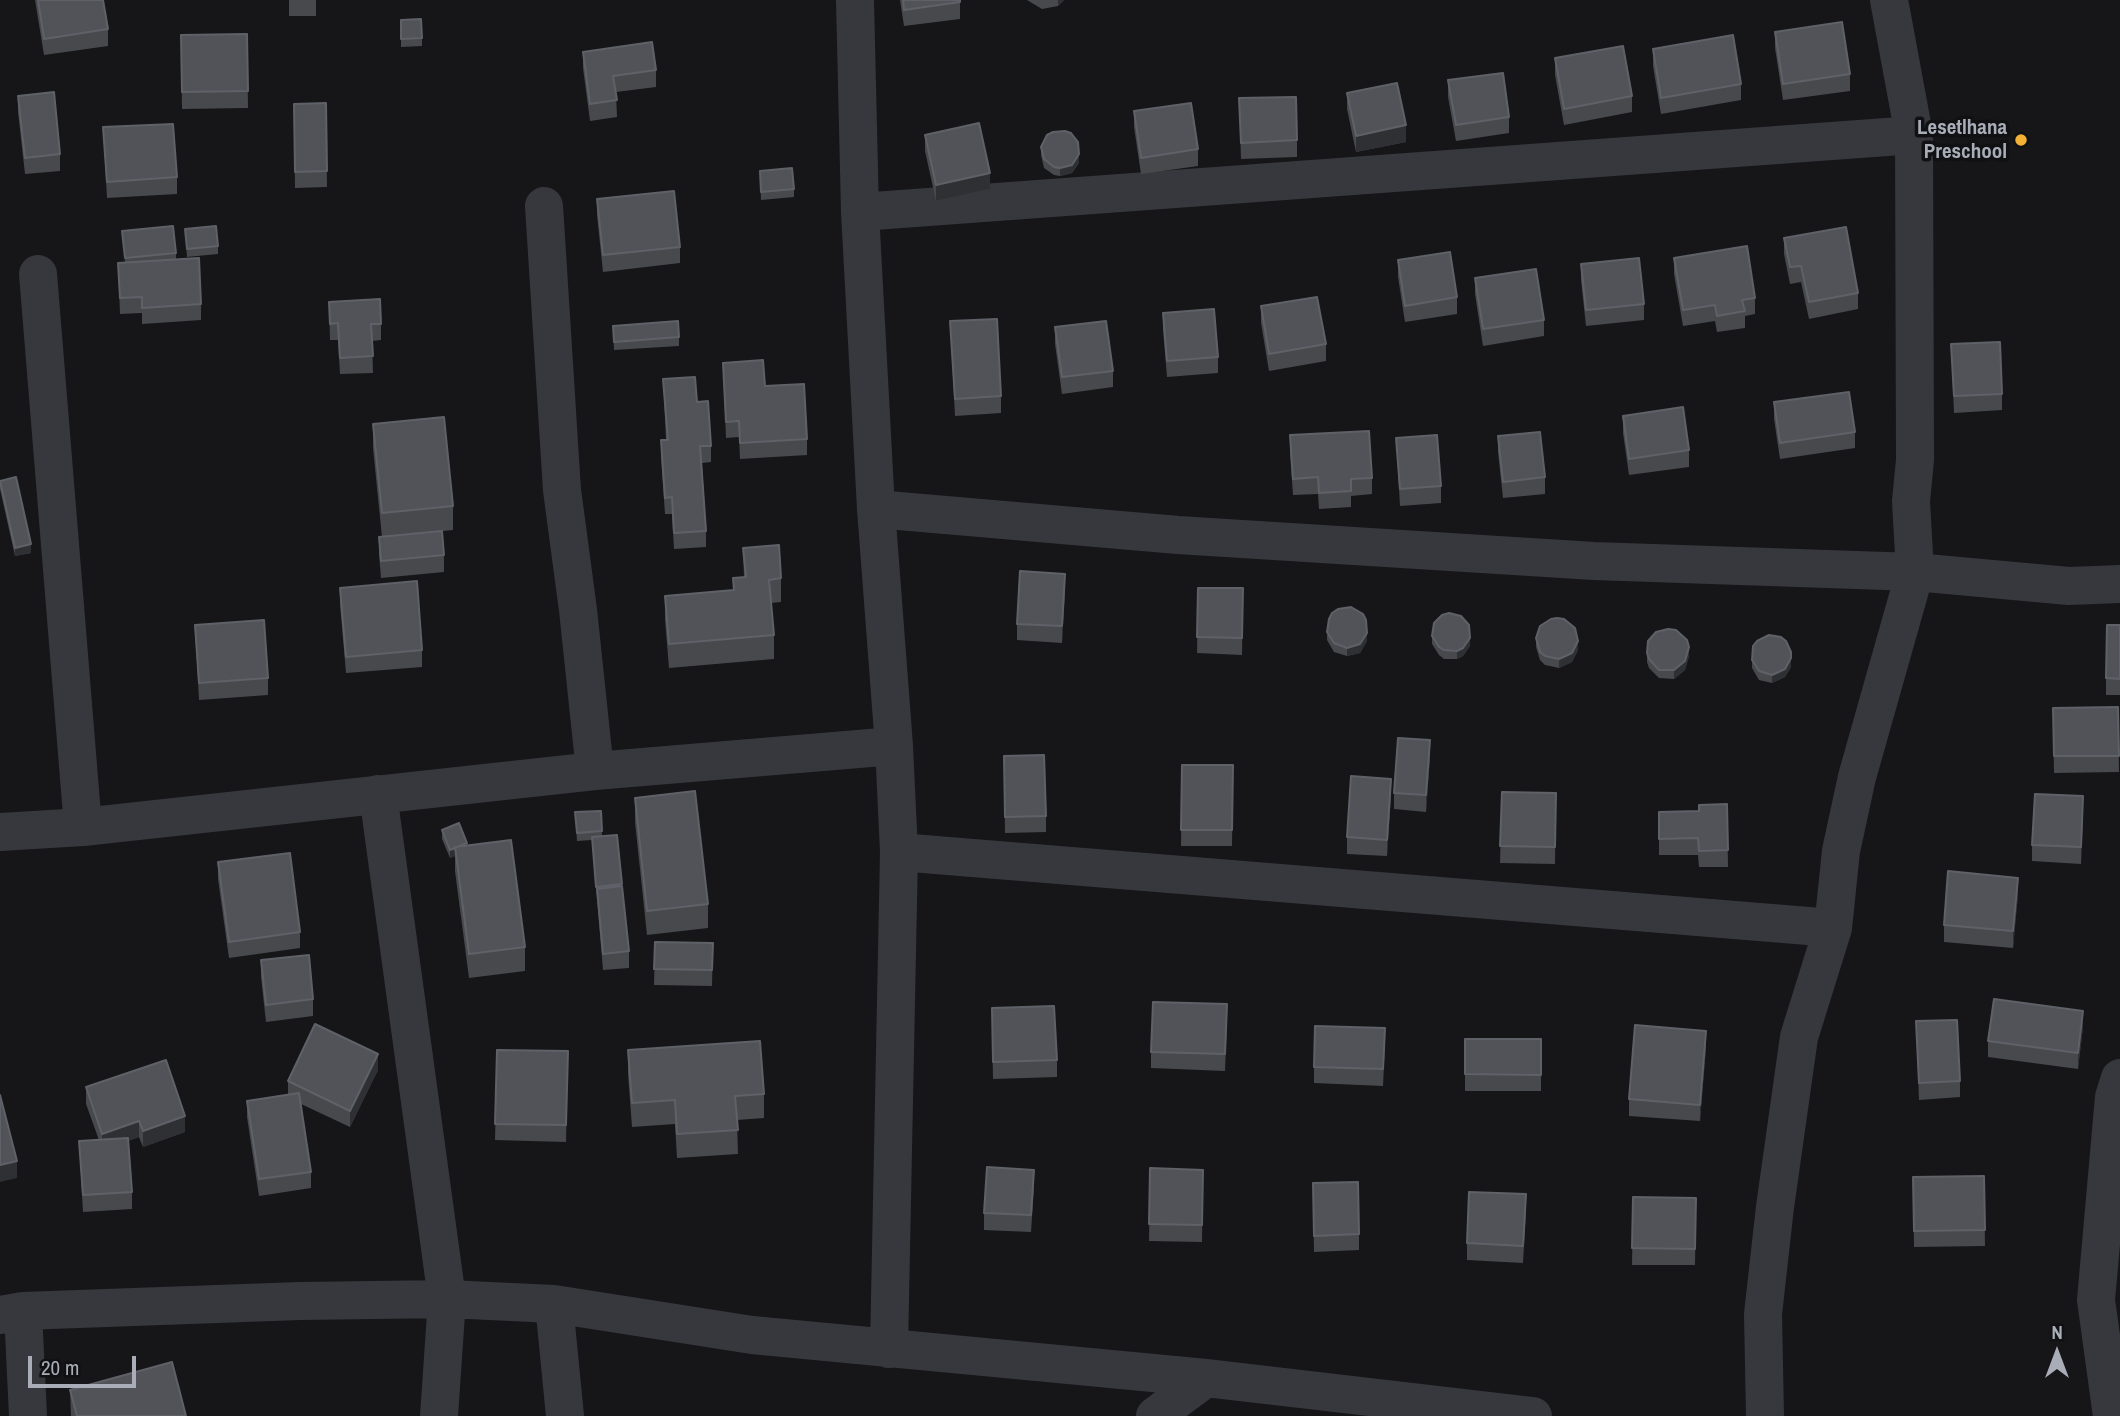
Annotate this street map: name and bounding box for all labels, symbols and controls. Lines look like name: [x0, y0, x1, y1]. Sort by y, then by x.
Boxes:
place label: Lesetlhana Preschool: [1917, 115, 2007, 165]
marker: Lesetlhana Preschool: [2013, 132, 2029, 148]
north arrow: [2022, 1318, 2092, 1388]
text: N: [2051, 1319, 2063, 1345]
scale bar: [32, 1342, 140, 1386]
text: 20 m: [41, 1353, 79, 1382]

